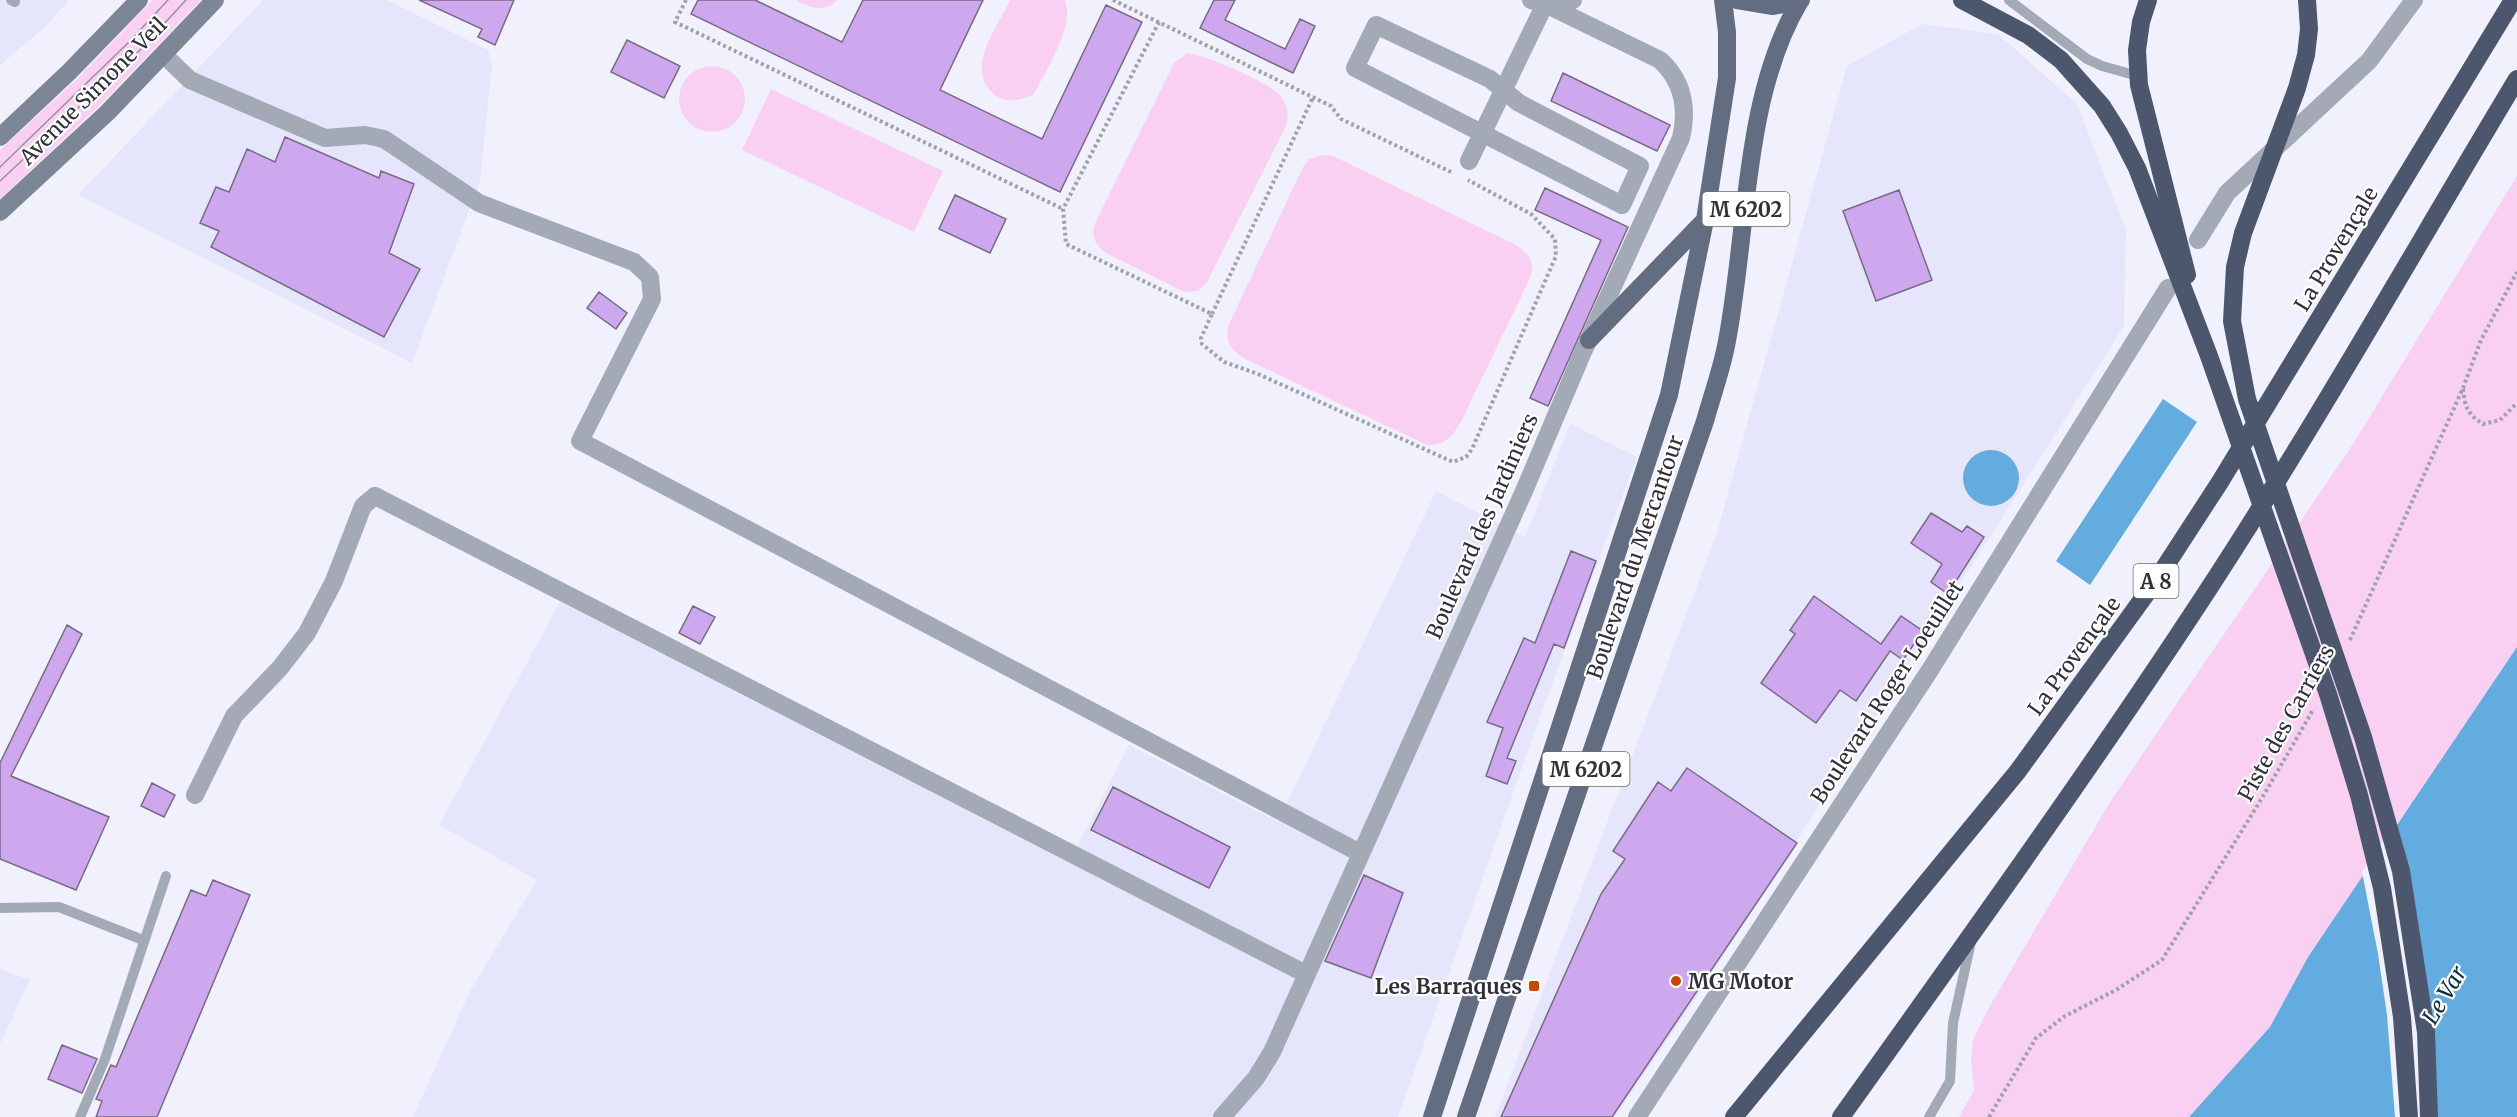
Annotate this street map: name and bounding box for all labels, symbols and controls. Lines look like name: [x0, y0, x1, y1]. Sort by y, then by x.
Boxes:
street label: Avenue Simone Veil: [13, 11, 173, 171]
street label: La Provençale: [2288, 182, 2384, 316]
road number: M 6202: [1702, 192, 1790, 226]
street label: Boulevard des Jardiniers: [1420, 409, 1544, 643]
street label: Boulevard du Mercantour: [1581, 432, 1689, 682]
road number: A 8: [2134, 564, 2178, 598]
street label: Boulevard Roger Loeuillet: [1805, 575, 1969, 809]
street label: La Provençale: [2022, 591, 2126, 721]
street label: Piste des Carriers: [2232, 640, 2340, 806]
road number: M 6202: [1542, 752, 1630, 786]
water label: Le Var: [2416, 960, 2473, 1029]
place label: MG Motor: [1688, 968, 1794, 995]
place label: Les Barraques: [1375, 973, 1522, 1000]
marker: MG Motor: [1669, 974, 1683, 988]
marker: Les Barraques: [1527, 979, 1541, 993]

